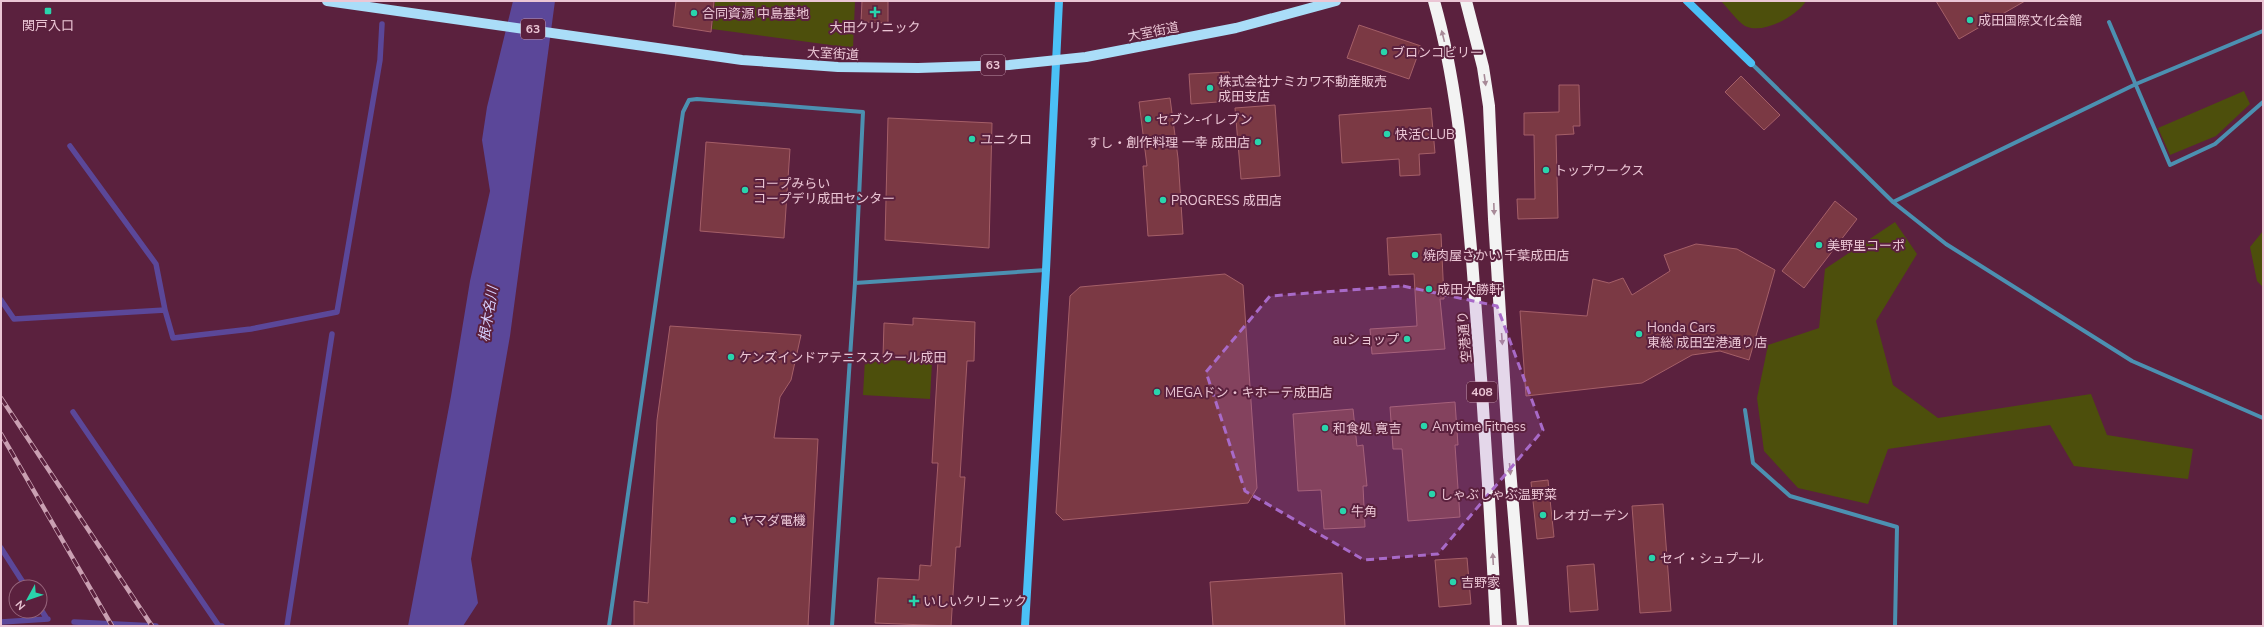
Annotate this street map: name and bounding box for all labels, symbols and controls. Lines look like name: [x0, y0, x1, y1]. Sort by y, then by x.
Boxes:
place label: 合同資源 中島基地: [702, 5, 809, 23]
marker: 関戸入口: [43, 6, 53, 16]
marker: 大田クリニック: [869, 6, 881, 18]
marker: 合同資源 中島基地: [689, 8, 699, 18]
place label: 成田国際文化会館: [1978, 12, 2082, 30]
marker: 成田国際文化会館: [1965, 15, 1975, 25]
place label: 関戸入口: [22, 17, 74, 35]
street label: 大室街道: [1126, 18, 1180, 46]
road number: 63: [521, 19, 545, 39]
place label: 大田クリニック: [829, 19, 921, 37]
one-way arrow: [1440, 30, 1446, 42]
street label: 大室街道: [807, 44, 859, 64]
place label: ブロンコビリー: [1392, 44, 1483, 62]
marker: ブロンコビリー: [1379, 47, 1389, 57]
road number: 63: [981, 55, 1005, 75]
place label: 株式会社ナミカワ不動産販売 成田支店: [1218, 73, 1387, 106]
one-way arrow: [1482, 73, 1488, 86]
marker: 株式会社ナミカワ不動産販売 成田支店: [1205, 83, 1215, 93]
place label: セブン-イレブン: [1156, 111, 1253, 129]
marker: セブン-イレブン: [1143, 114, 1153, 124]
place label: 快活CLUB: [1395, 126, 1455, 144]
marker: 快活CLUB: [1382, 129, 1392, 139]
place label: ユニクロ: [980, 131, 1032, 149]
marker: ユニクロ: [967, 134, 977, 144]
place label: すし・創作料理 一幸 成田店: [1087, 134, 1250, 152]
marker: すし・創作料理 一幸 成田店: [1253, 137, 1263, 147]
place label: トップワークス: [1554, 162, 1645, 180]
marker: トップワークス: [1541, 165, 1551, 175]
place label: コープみらい コープデリ成田センター: [753, 175, 895, 208]
marker: コープみらい コープデリ成田センター: [740, 185, 750, 195]
place label: PROGRESS 成田店: [1171, 192, 1282, 210]
marker: PROGRESS 成田店: [1158, 195, 1168, 205]
one-way arrow: [1490, 203, 1497, 215]
place label: 美野里コーポ: [1827, 237, 1905, 255]
marker: 美野里コーポ: [1814, 240, 1824, 250]
place label: 焼肉屋さかい 千葉成田店: [1423, 247, 1569, 265]
marker: 焼肉屋さかい 千葉成田店: [1410, 250, 1420, 260]
place label: 成田大勝軒: [1437, 281, 1502, 299]
water label: 根木名川: [475, 283, 503, 343]
marker: 成田大勝軒: [1424, 284, 1434, 294]
street label: 空港通り: [1454, 310, 1476, 364]
place label: Honda Cars 東総 成田空港通り店: [1647, 319, 1767, 352]
marker: Honda Cars 東総 成田空港通り店: [1634, 329, 1644, 339]
place label: auショップ: [1333, 331, 1399, 349]
one-way arrow: [1498, 333, 1505, 345]
marker: auショップ: [1402, 334, 1412, 344]
place label: ケンズインドアテニススクール成田: [739, 349, 946, 367]
marker: ケンズインドアテニススクール成田: [726, 352, 736, 362]
road number: 408: [1467, 382, 1497, 402]
place label: MEGAドン・キホーテ成田店: [1165, 384, 1333, 402]
marker: MEGAドン・キホーテ成田店: [1152, 387, 1162, 397]
place label: Anytime Fitness: [1432, 418, 1526, 436]
place label: 和食処 寛吉: [1333, 420, 1401, 438]
marker: Anytime Fitness: [1419, 421, 1429, 431]
marker: 和食処 寛吉: [1320, 423, 1330, 433]
one-way arrow: [1507, 463, 1514, 475]
place label: しゃぶしゃぶ温野菜: [1440, 486, 1557, 504]
marker: しゃぶしゃぶ温野菜: [1427, 489, 1437, 499]
place label: 牛角: [1351, 503, 1377, 521]
marker: 牛角: [1338, 506, 1348, 516]
place label: レオガーデン: [1551, 507, 1629, 525]
marker: レオガーデン: [1538, 510, 1548, 520]
place label: ヤマダ電機: [741, 512, 806, 530]
marker: ヤマダ電機: [728, 515, 738, 525]
place label: セイ・シュプール: [1660, 550, 1764, 568]
one-way arrow: [1490, 552, 1496, 565]
marker: セイ・シュプール: [1647, 553, 1657, 563]
place label: 吉野家: [1461, 574, 1500, 592]
marker: 吉野家: [1448, 577, 1458, 587]
north arrow: [8, 579, 48, 619]
place label: いしいクリニック: [923, 593, 1027, 611]
marker: いしいクリニック: [908, 595, 920, 607]
text: N: [12, 597, 29, 613]

